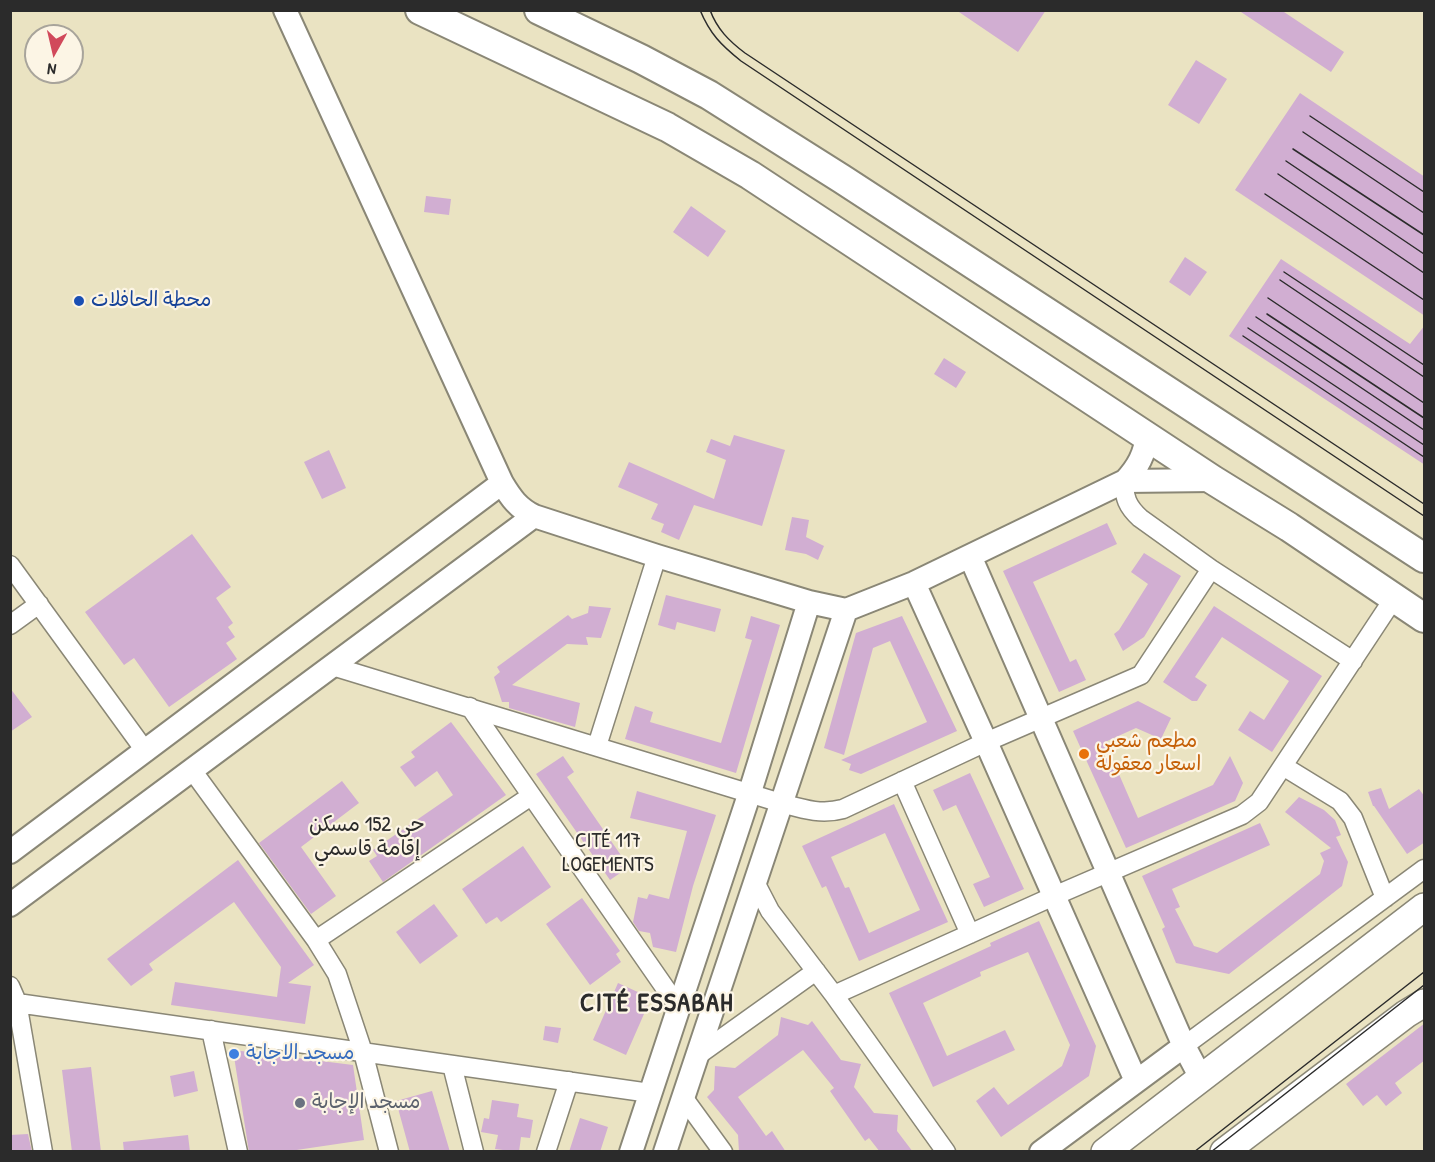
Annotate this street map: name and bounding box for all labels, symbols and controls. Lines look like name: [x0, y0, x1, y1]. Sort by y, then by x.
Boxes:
north arrow: [24, 24, 84, 84]
text: N: [46, 58, 58, 81]
place label: محطة الحافلات: [91, 289, 211, 313]
marker: محطة الحافلات: [72, 294, 86, 308]
place label: مطعم شعبي اسعار معقولة: [1096, 730, 1201, 777]
marker: مطعم شعبي اسعار معقولة: [1077, 747, 1091, 761]
district label: حي 152 مسكن إقامة قاسمي: [309, 812, 425, 862]
district label: CITÉ 117 LOGEMENTS: [556, 828, 660, 878]
district label: CITÉ ESSABAH: [580, 988, 734, 1020]
place label: مسجد الاجابة: [246, 1042, 354, 1066]
marker: مسجد الاجابة: [227, 1047, 241, 1061]
place label: مسجد الإجابة: [312, 1091, 420, 1115]
marker: مسجد الإجابة: [293, 1096, 307, 1110]

